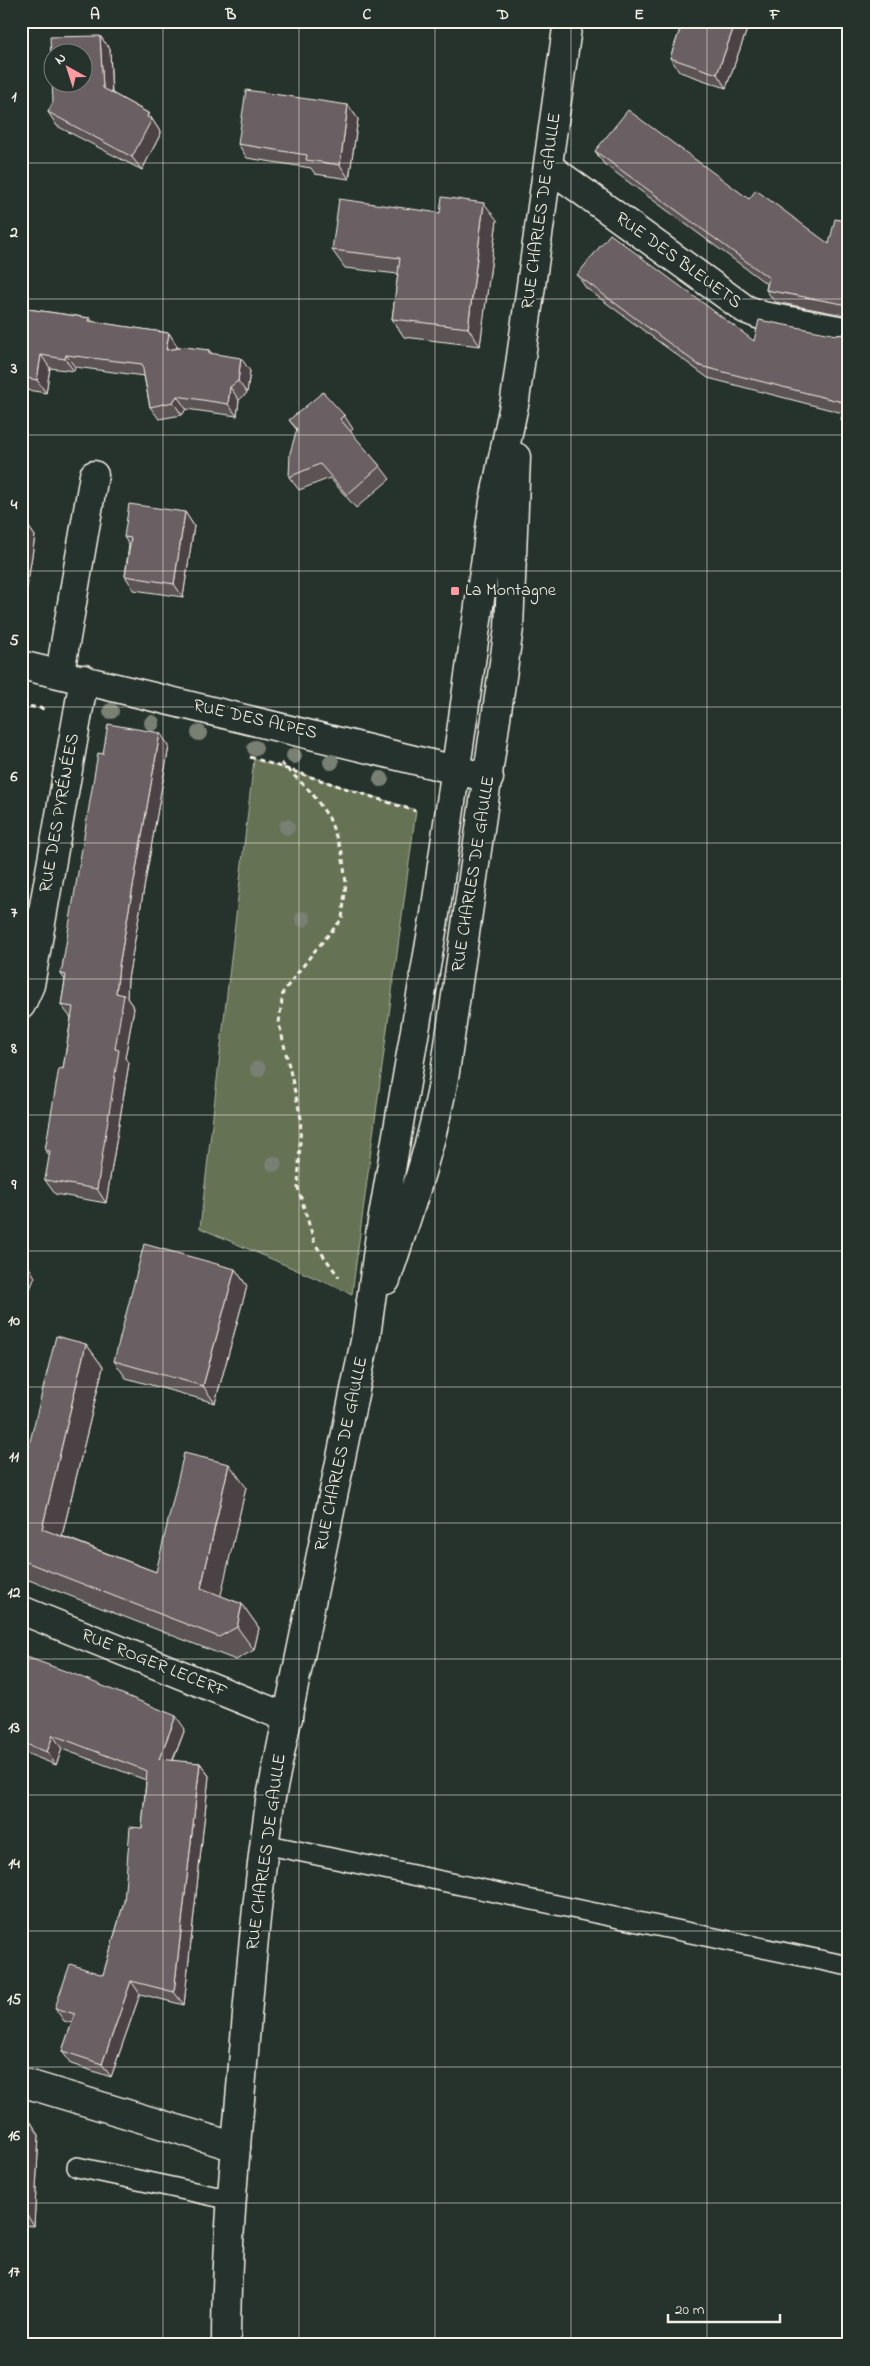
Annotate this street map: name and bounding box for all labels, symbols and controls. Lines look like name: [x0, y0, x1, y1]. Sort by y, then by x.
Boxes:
text: A: [90, 3, 100, 27]
text: B: [225, 3, 237, 27]
text: C: [363, 3, 372, 27]
text: D: [496, 3, 509, 27]
text: E: [634, 3, 644, 27]
text: F: [769, 3, 781, 27]
north arrow: [42, 42, 92, 92]
text: N: [50, 48, 71, 70]
text: 1: [11, 85, 17, 109]
street label: RUE CHARLES DE GAULLE: [515, 111, 569, 311]
street label: RUE DES BLEUETS: [609, 206, 747, 316]
text: 2: [9, 221, 18, 245]
text: 3: [10, 357, 18, 381]
text: 4: [10, 493, 18, 517]
place label: La Montagne: [465, 578, 557, 605]
marker: La Montagne: [449, 585, 461, 597]
text: 5: [9, 629, 19, 653]
street label: RUE DES ALPES: [190, 693, 320, 747]
street label: RUE DES PYRÉNÉES: [33, 732, 87, 894]
text: 6: [9, 765, 18, 789]
street label: RUE CHARLES DE GAULLE: [446, 774, 502, 974]
text: 7: [11, 901, 18, 925]
text: 8: [10, 1037, 17, 1061]
text: 9: [11, 1173, 17, 1197]
text: 10: [8, 1309, 20, 1333]
street label: RUE CHARLES DE GAULLE: [309, 1354, 375, 1554]
text: 11: [9, 1445, 20, 1469]
text: 12: [7, 1581, 21, 1605]
street label: RUE ROGER LECERF: [77, 1623, 231, 1705]
text: 13: [8, 1716, 20, 1740]
street label: RUE CHARLES DE GAULLE: [240, 1752, 294, 1952]
text: 14: [8, 1852, 20, 1876]
text: 15: [7, 1988, 22, 2012]
text: 16: [8, 2124, 21, 2148]
text: 17: [8, 2260, 20, 2284]
scale bar: [668, 2291, 780, 2323]
text: 20 m: [675, 2299, 705, 2321]

